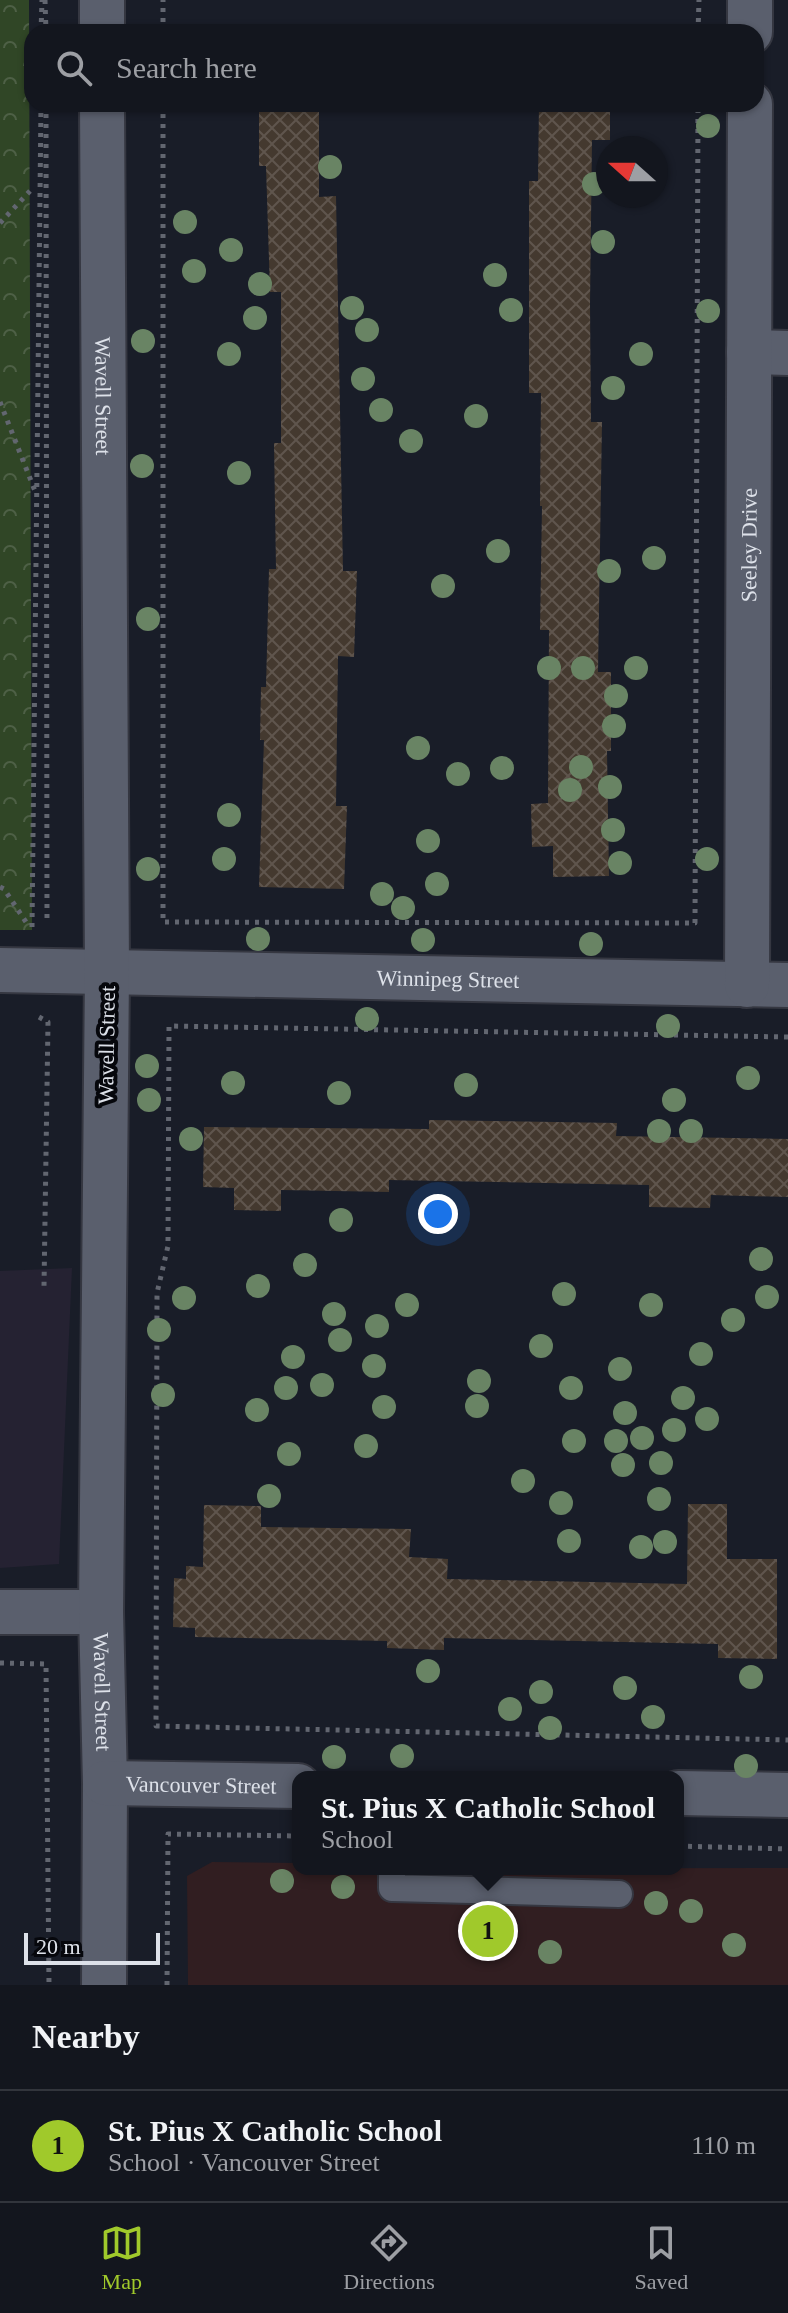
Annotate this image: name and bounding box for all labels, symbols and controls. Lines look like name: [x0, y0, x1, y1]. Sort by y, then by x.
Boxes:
search box: [24, 24, 764, 112]
icon: search: [52, 46, 96, 90]
text: Search here: [116, 51, 257, 84]
north arrow: [596, 136, 668, 208]
street label: Wavell Street: [90, 337, 116, 455]
street label: Seeley Drive: [736, 488, 762, 602]
street label: Winnipeg Street: [376, 965, 520, 993]
street label: Wavell Street: [93, 986, 120, 1105]
your location: [418, 1194, 458, 1234]
street label: Wavell Street: [88, 1632, 116, 1752]
street label: Vancouver Street: [125, 1771, 277, 1799]
popup: [292, 1771, 684, 1875]
text: St. Pius X Catholic School: [321, 1791, 655, 1824]
text: School: [321, 1825, 393, 1854]
pin: 1: [462, 1901, 514, 1961]
scale bar: [24, 1929, 160, 1965]
text: 20 m: [36, 1934, 81, 1959]
text: Nearby: [32, 2018, 140, 2055]
text: St. Pius X Catholic School: [108, 2114, 442, 2147]
text: 1: [52, 2131, 65, 2160]
text: 110 m: [691, 2131, 756, 2160]
text: School · Vancouver Street: [108, 2148, 380, 2177]
tab: Map: [100, 2221, 144, 2295]
tab: Directions: [343, 2221, 435, 2295]
tab: Saved: [634, 2221, 688, 2295]

